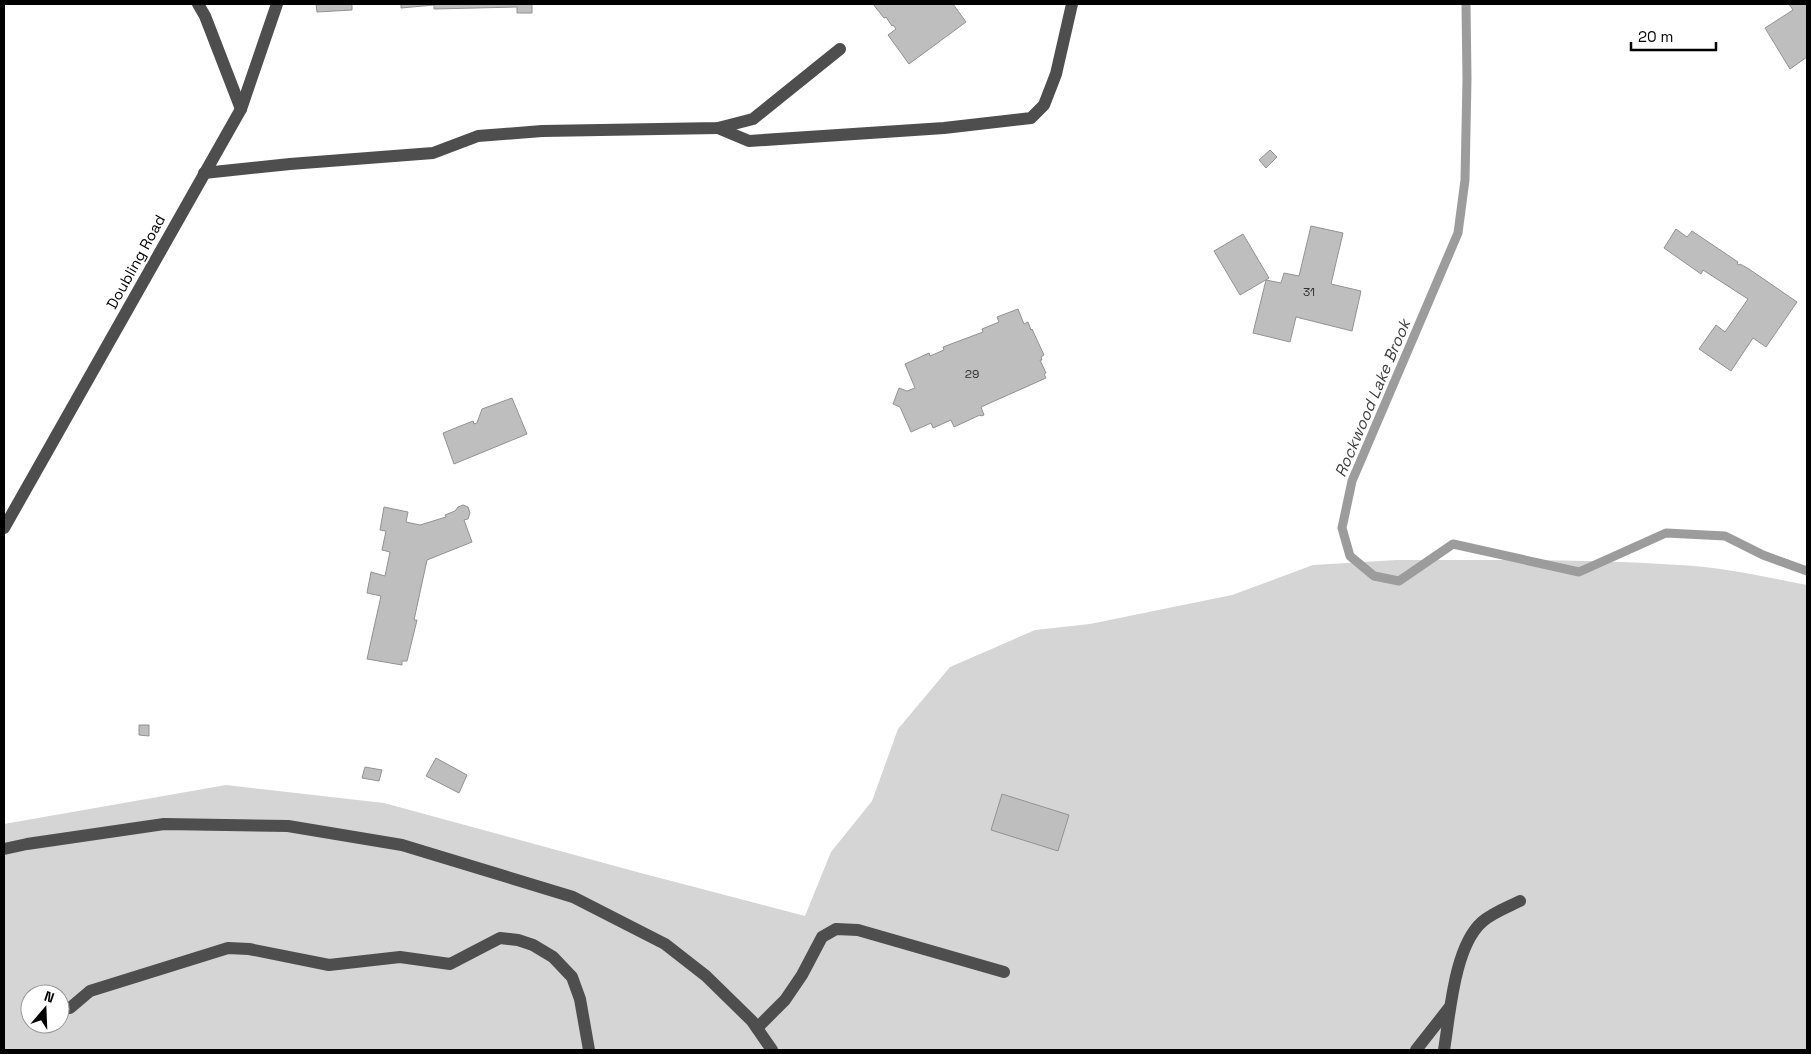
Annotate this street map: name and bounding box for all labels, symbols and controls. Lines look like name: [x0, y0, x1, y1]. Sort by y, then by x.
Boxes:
scale bar: [1631, 20, 1716, 52]
text: 20 m: [1638, 27, 1673, 46]
street label: Doubling Road: [102, 211, 169, 312]
house number: 31: [1303, 284, 1315, 300]
water label: Rockwood Lake Brook: [1330, 314, 1416, 480]
house number: 29: [965, 366, 979, 382]
north arrow: [20, 984, 70, 1034]
text: N: [42, 987, 57, 1007]

